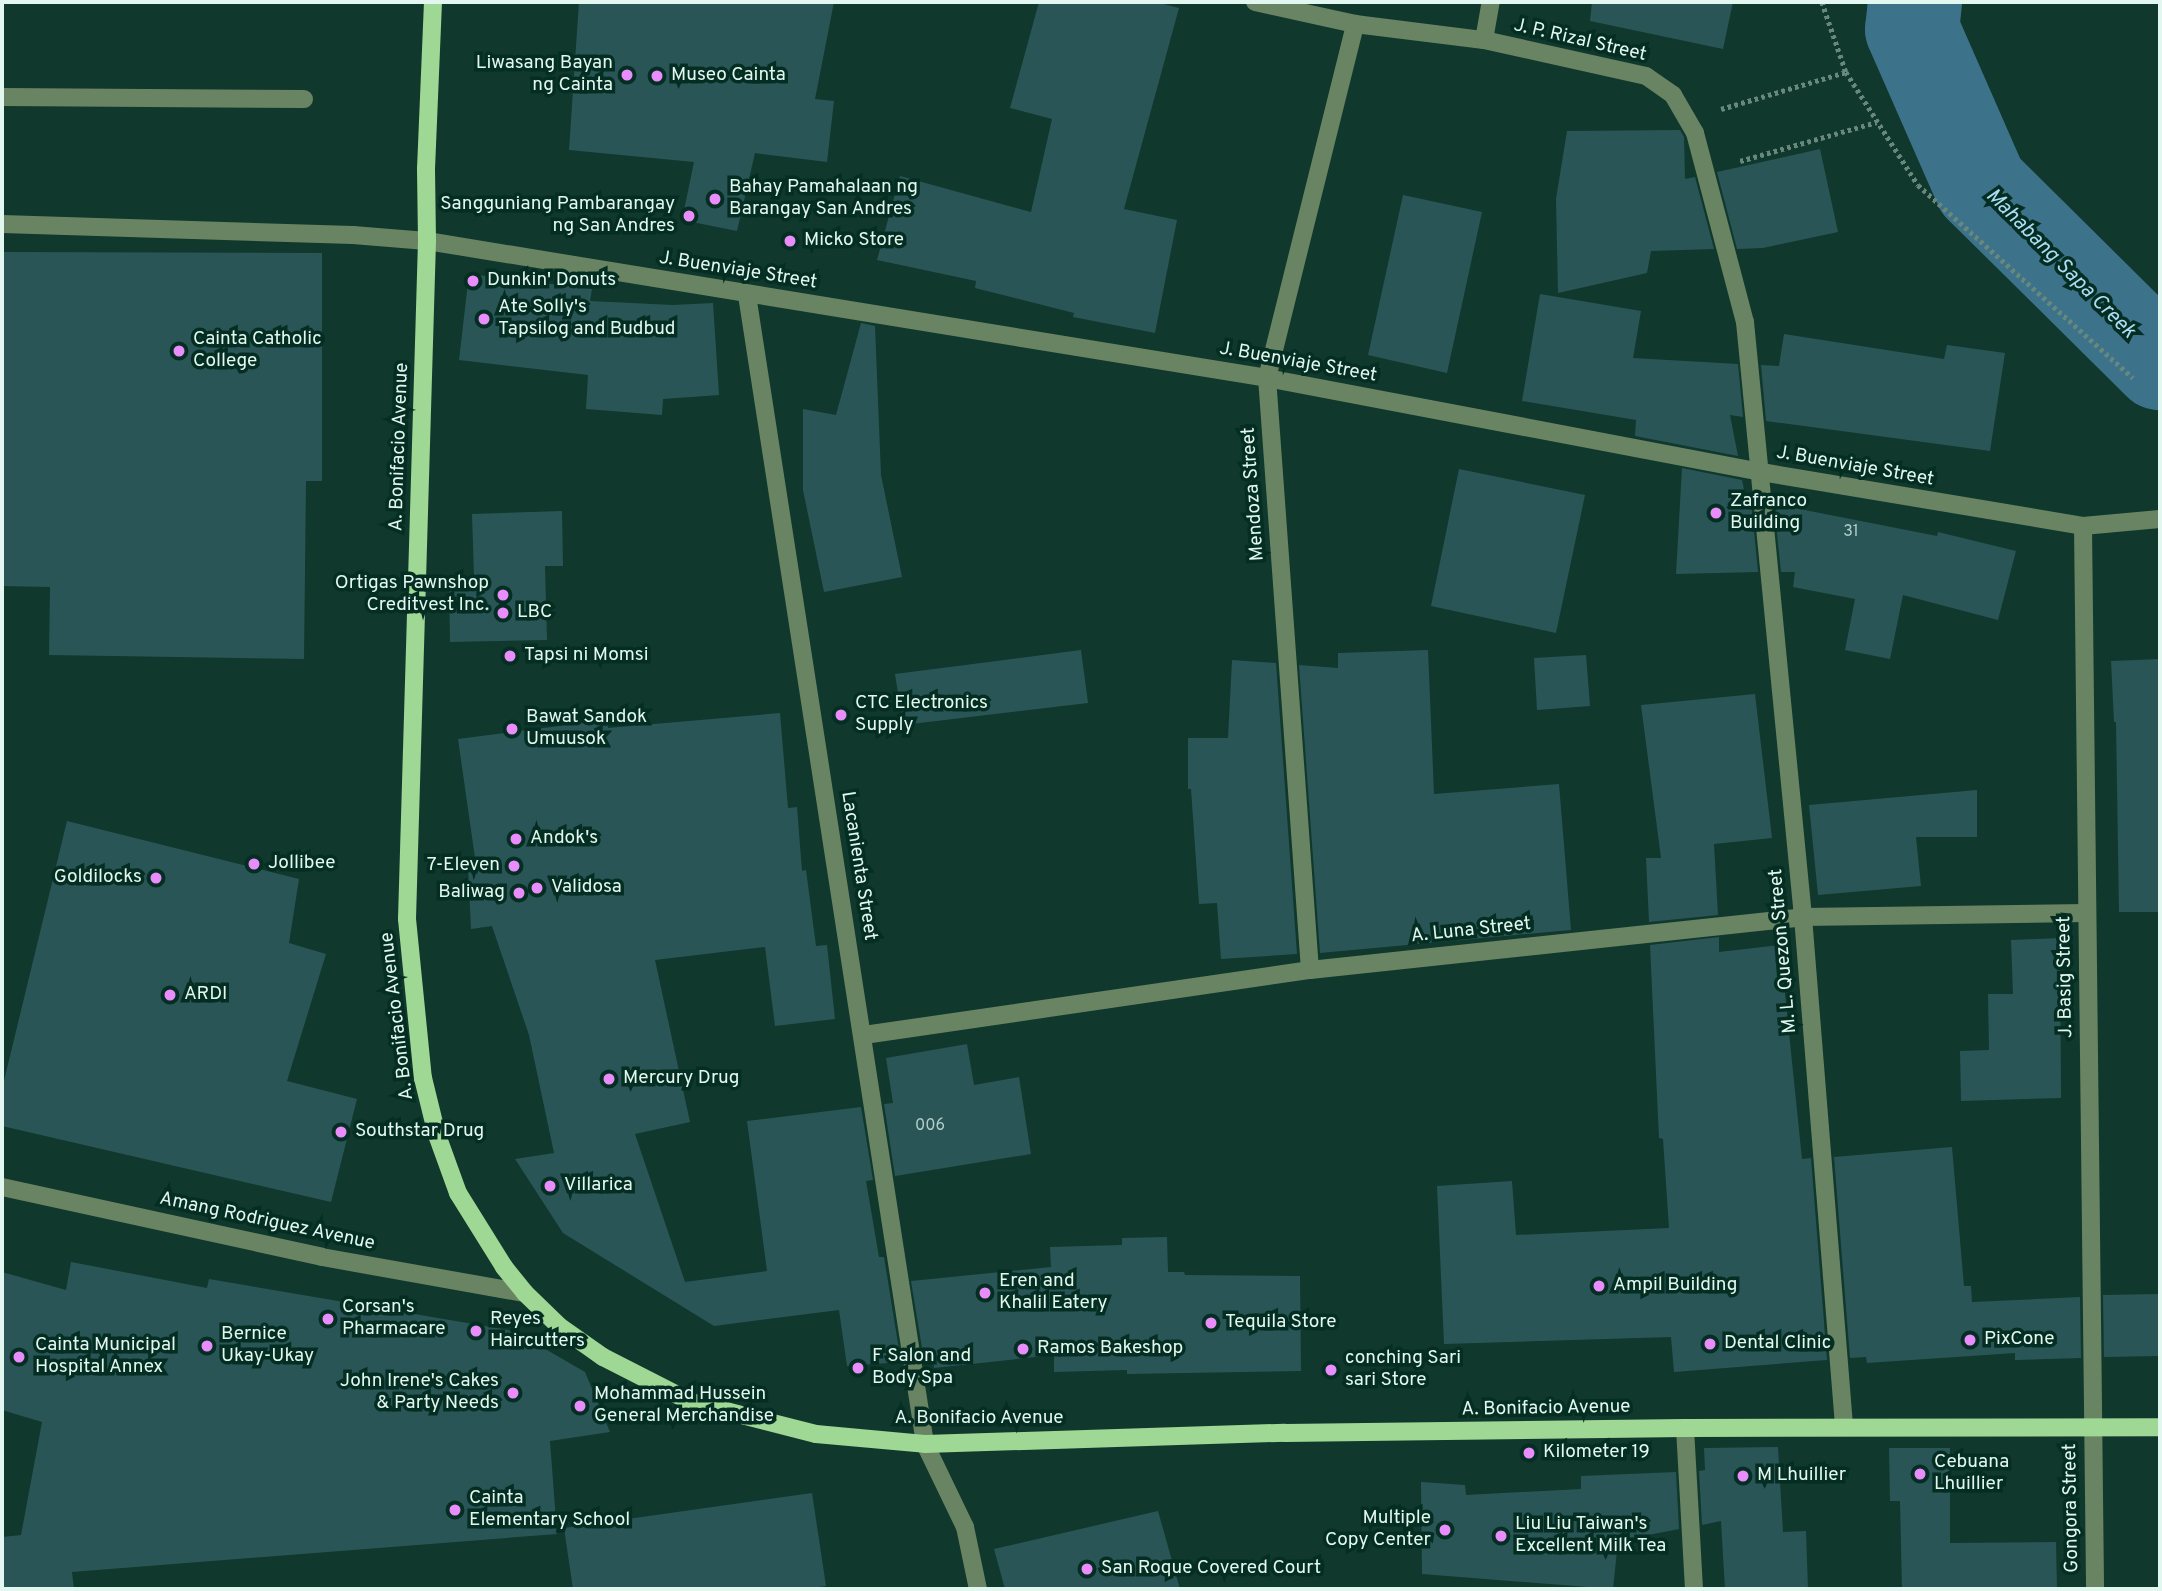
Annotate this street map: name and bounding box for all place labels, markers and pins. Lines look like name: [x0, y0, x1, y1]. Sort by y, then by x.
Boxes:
place label: Liwasang Bayan ng Cainta: [476, 53, 613, 97]
place label: Museo Cainta: [671, 65, 786, 87]
marker: Liwasang Bayan ng Cainta: [619, 67, 635, 83]
marker: Museo Cainta: [649, 68, 665, 84]
place label: Bahay Pamahalaan ng Barangay San Andres: [729, 177, 918, 221]
marker: Bahay Pamahalaan ng Barangay San Andres: [707, 191, 723, 207]
place label: Sangguniang Pambarangay ng San Andres: [440, 194, 675, 238]
marker: Sangguniang Pambarangay ng San Andres: [681, 208, 697, 224]
place label: Micko Store: [804, 230, 904, 252]
marker: Micko Store: [782, 233, 798, 249]
place label: Dunkin' Donuts: [487, 270, 616, 292]
marker: Dunkin' Donuts: [465, 273, 481, 289]
place label: Ate Solly's Tapsilog and Budbud: [498, 297, 675, 341]
marker: Ate Solly's Tapsilog and Budbud: [476, 311, 492, 327]
place label: Cainta Catholic College: [193, 329, 322, 373]
marker: Cainta Catholic College: [171, 343, 187, 359]
place label: Zafranco Building: [1730, 491, 1807, 535]
marker: Zafranco Building: [1708, 505, 1724, 521]
place label: Ortigas Pawnshop Creditvest Inc.: [335, 573, 489, 617]
marker: Ortigas Pawnshop Creditvest Inc.: [495, 587, 511, 603]
place label: LBC: [517, 602, 552, 624]
marker: LBC: [495, 605, 511, 621]
place label: Tapsi ni Momsi: [524, 645, 648, 667]
marker: Tapsi ni Momsi: [502, 648, 518, 664]
place label: CTC Electronics Supply: [855, 693, 988, 737]
place label: Bawat Sandok Umuusok: [526, 707, 647, 751]
marker: CTC Electronics Supply: [833, 707, 849, 723]
marker: Bawat Sandok Umuusok: [504, 721, 520, 737]
place label: Andok's: [530, 828, 598, 850]
marker: Andok's: [508, 831, 524, 847]
place label: Jollibee: [268, 853, 336, 875]
place label: 7-Eleven: [427, 855, 500, 877]
marker: Jollibee: [246, 856, 262, 872]
marker: 7-Eleven: [506, 858, 522, 874]
place label: Goldilocks: [54, 867, 142, 889]
marker: Goldilocks: [148, 870, 164, 886]
place label: Validosa: [551, 877, 622, 899]
marker: Validosa: [529, 880, 545, 896]
place label: Baliwag: [438, 882, 505, 904]
marker: Baliwag: [511, 885, 527, 901]
place label: ARDI: [184, 984, 227, 1006]
marker: ARDI: [162, 987, 178, 1003]
place label: Mercury Drug: [623, 1068, 739, 1090]
marker: Mercury Drug: [601, 1071, 617, 1087]
place label: Southstar Drug: [355, 1121, 484, 1143]
marker: Southstar Drug: [333, 1124, 349, 1140]
place label: Villarica: [564, 1175, 633, 1197]
marker: Villarica: [542, 1178, 558, 1194]
place label: Eren and Khalil Eatery: [999, 1271, 1108, 1315]
place label: Ampil Building: [1613, 1275, 1737, 1297]
marker: Ampil Building: [1591, 1278, 1607, 1294]
marker: Eren and Khalil Eatery: [977, 1285, 993, 1301]
place label: Corsan's Pharmacare: [342, 1297, 445, 1341]
place label: Reyes Haircutters: [490, 1309, 585, 1353]
marker: Corsan's Pharmacare: [320, 1311, 336, 1327]
place label: Tequila Store: [1225, 1312, 1336, 1334]
marker: Tequila Store: [1203, 1315, 1219, 1331]
marker: Reyes Haircutters: [468, 1323, 484, 1339]
place label: Bernice Ukay-Ukay: [221, 1324, 314, 1368]
place label: PixCone: [1984, 1329, 2054, 1351]
marker: PixCone: [1962, 1332, 1978, 1348]
place label: Dental Clinic: [1724, 1333, 1831, 1355]
place label: Cainta Municipal Hospital Annex: [35, 1335, 176, 1379]
marker: Dental Clinic: [1702, 1336, 1718, 1352]
marker: Bernice Ukay-Ukay: [199, 1338, 215, 1354]
place label: Ramos Bakeshop: [1037, 1338, 1183, 1360]
marker: Ramos Bakeshop: [1015, 1341, 1031, 1357]
place label: F Salon and Body Spa: [872, 1346, 971, 1390]
marker: Cainta Municipal Hospital Annex: [9, 1347, 29, 1367]
place label: conching Sari sari Store: [1345, 1348, 1461, 1392]
marker: F Salon and Body Spa: [850, 1360, 866, 1376]
marker: conching Sari sari Store: [1323, 1362, 1339, 1378]
place label: John Irene's Cakes & Party Needs: [340, 1371, 499, 1415]
place label: Mohammad Hussein General Merchandise: [594, 1384, 774, 1428]
marker: John Irene's Cakes & Party Needs: [505, 1385, 521, 1401]
marker: Mohammad Hussein General Merchandise: [572, 1398, 588, 1414]
place label: Kilometer 19: [1543, 1442, 1650, 1464]
marker: Kilometer 19: [1521, 1445, 1537, 1461]
place label: Cebuana Lhuillier: [1934, 1452, 2009, 1496]
place label: M Lhuillier: [1757, 1465, 1846, 1487]
marker: Cebuana Lhuillier: [1912, 1466, 1928, 1482]
marker: M Lhuillier: [1735, 1468, 1751, 1484]
place label: Cainta Elementary School: [469, 1488, 630, 1532]
marker: Cainta Elementary School: [447, 1502, 463, 1518]
place label: Multiple Copy Center: [1325, 1508, 1431, 1552]
place label: Liu Liu Taiwan's Excellent Milk Tea: [1515, 1514, 1667, 1558]
marker: Multiple Copy Center: [1437, 1522, 1453, 1538]
marker: Liu Liu Taiwan's Excellent Milk Tea: [1493, 1528, 1509, 1544]
place label: San Roque Covered Court: [1101, 1558, 1321, 1580]
marker: San Roque Covered Court: [1079, 1561, 1095, 1577]

